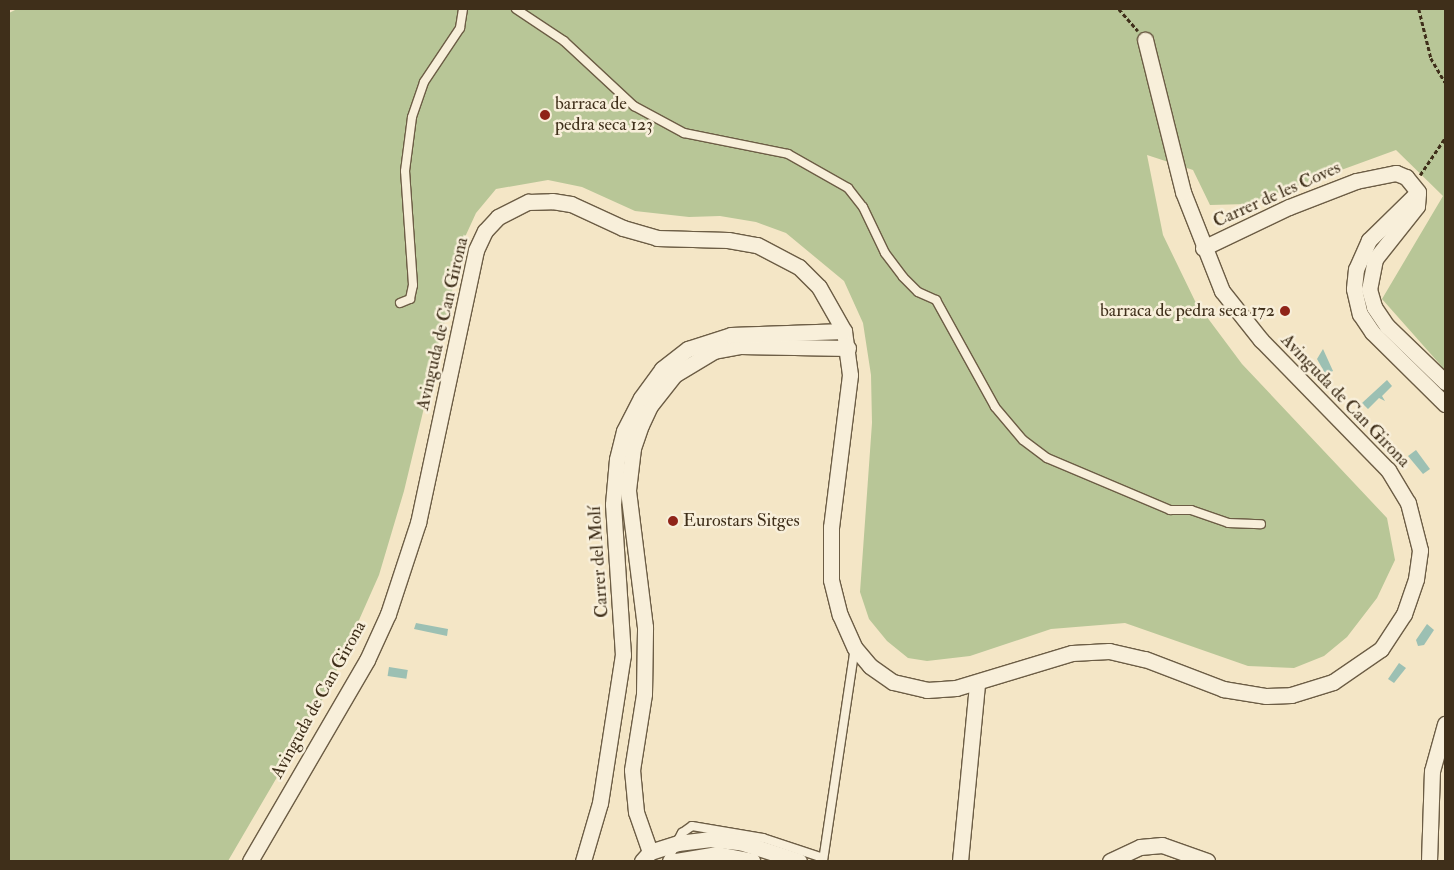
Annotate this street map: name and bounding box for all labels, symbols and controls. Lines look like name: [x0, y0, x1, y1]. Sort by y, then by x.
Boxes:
place label: barraca de pedra seca 123: [555, 94, 653, 136]
marker: barraca de pedra seca 123: [539, 109, 551, 121]
street label: Carrer de les Coves: [1210, 157, 1344, 233]
street label: Avinguda de Can Girona: [413, 235, 473, 413]
place label: barraca de pedra seca 172: [1100, 300, 1275, 322]
marker: barraca de pedra seca 172: [1279, 305, 1291, 317]
street label: Avinguda de Can Girona: [1276, 330, 1414, 472]
street label: Carrer del Molí: [584, 506, 614, 618]
place label: Eurostars Sitges: [683, 510, 800, 532]
marker: Eurostars Sitges: [667, 515, 679, 527]
street label: Avinguda de Can Girona: [267, 617, 371, 783]

